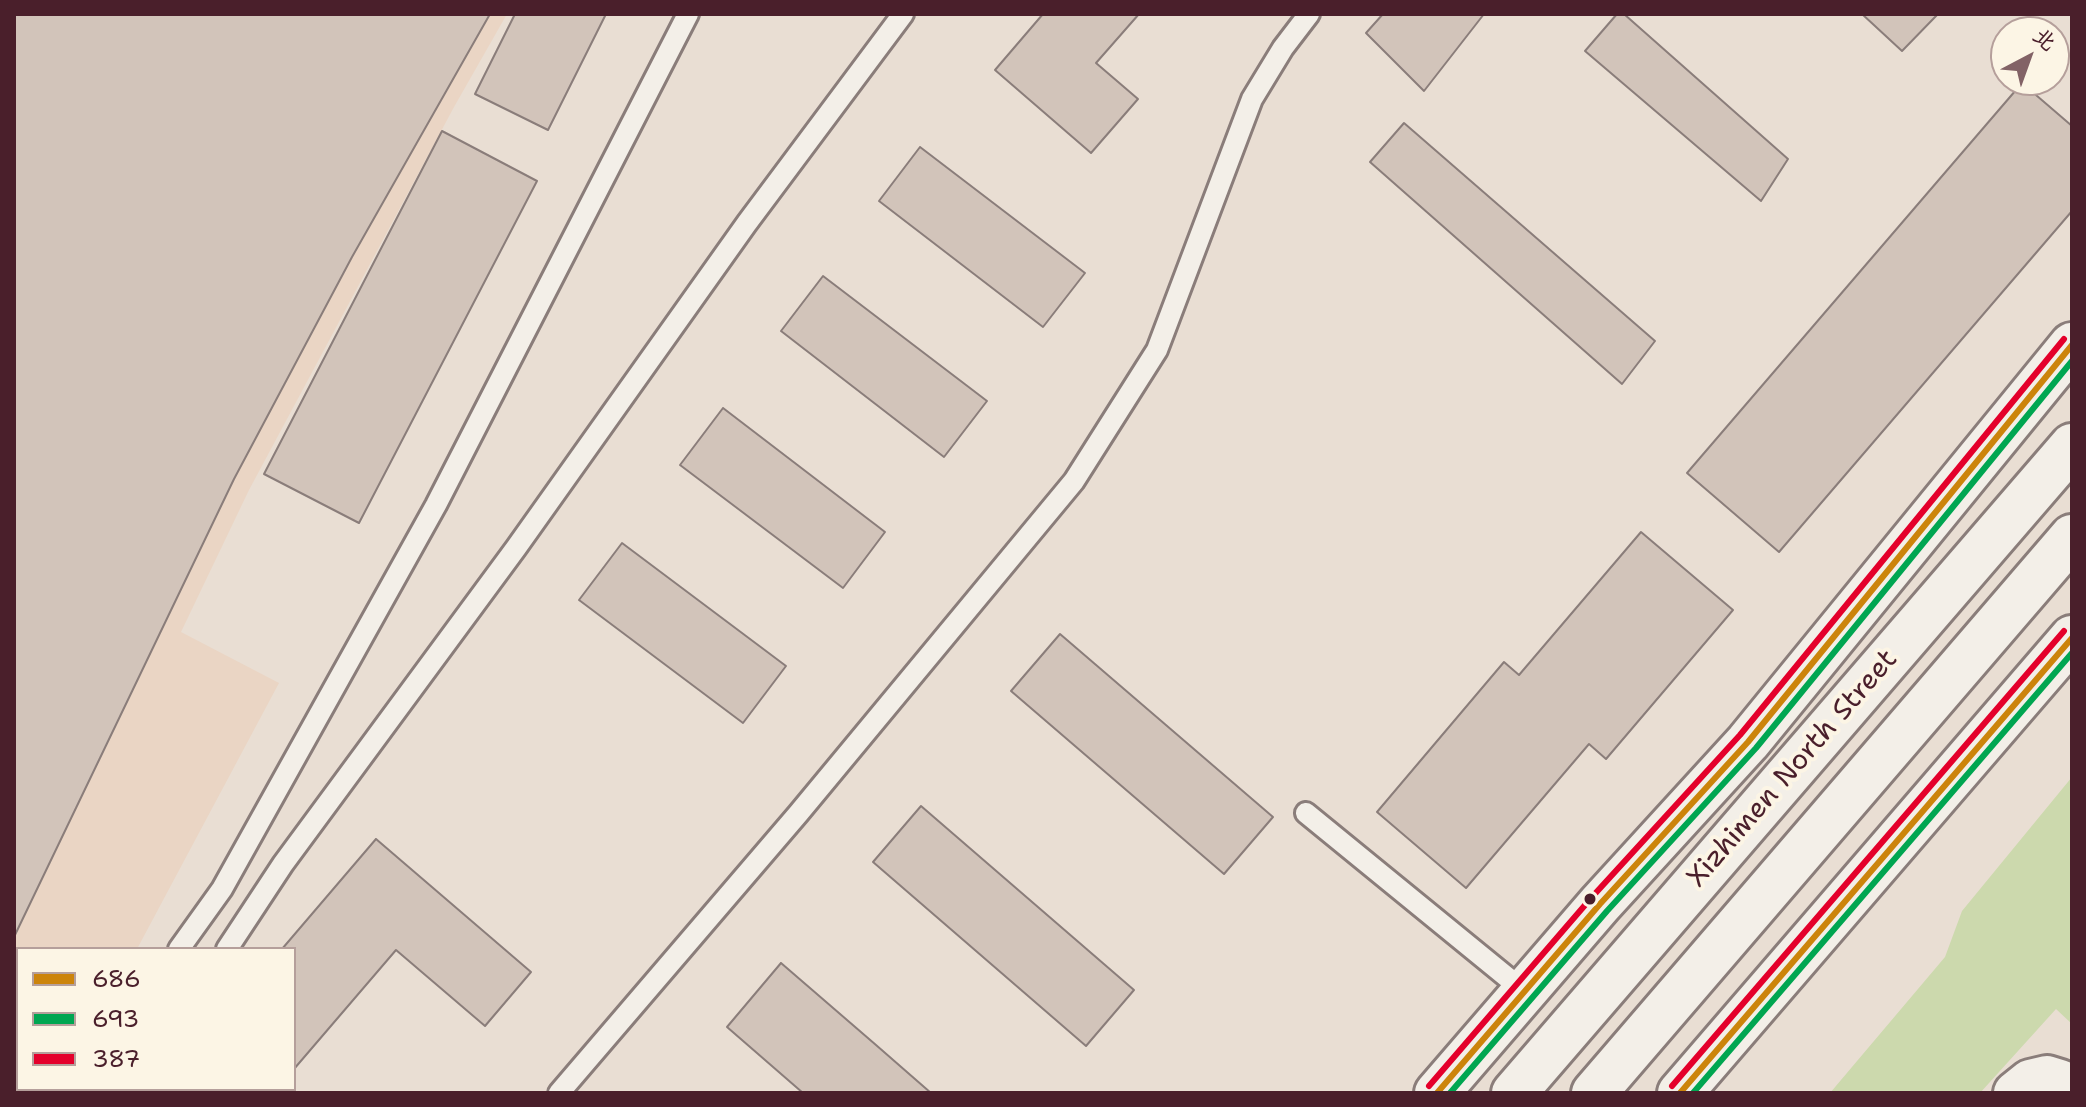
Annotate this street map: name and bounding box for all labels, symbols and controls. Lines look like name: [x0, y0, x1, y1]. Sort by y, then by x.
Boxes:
north arrow: [1990, 16, 2070, 96]
text: 北: [2027, 21, 2063, 57]
street label: Xizhimen North Street: [1681, 643, 1905, 895]
unlabelled marker: [1582, 891, 1598, 907]
legend: [16, 947, 296, 1091]
text: 686: [92, 963, 141, 995]
text: 693: [92, 1003, 139, 1035]
text: 387: [92, 1043, 140, 1075]

